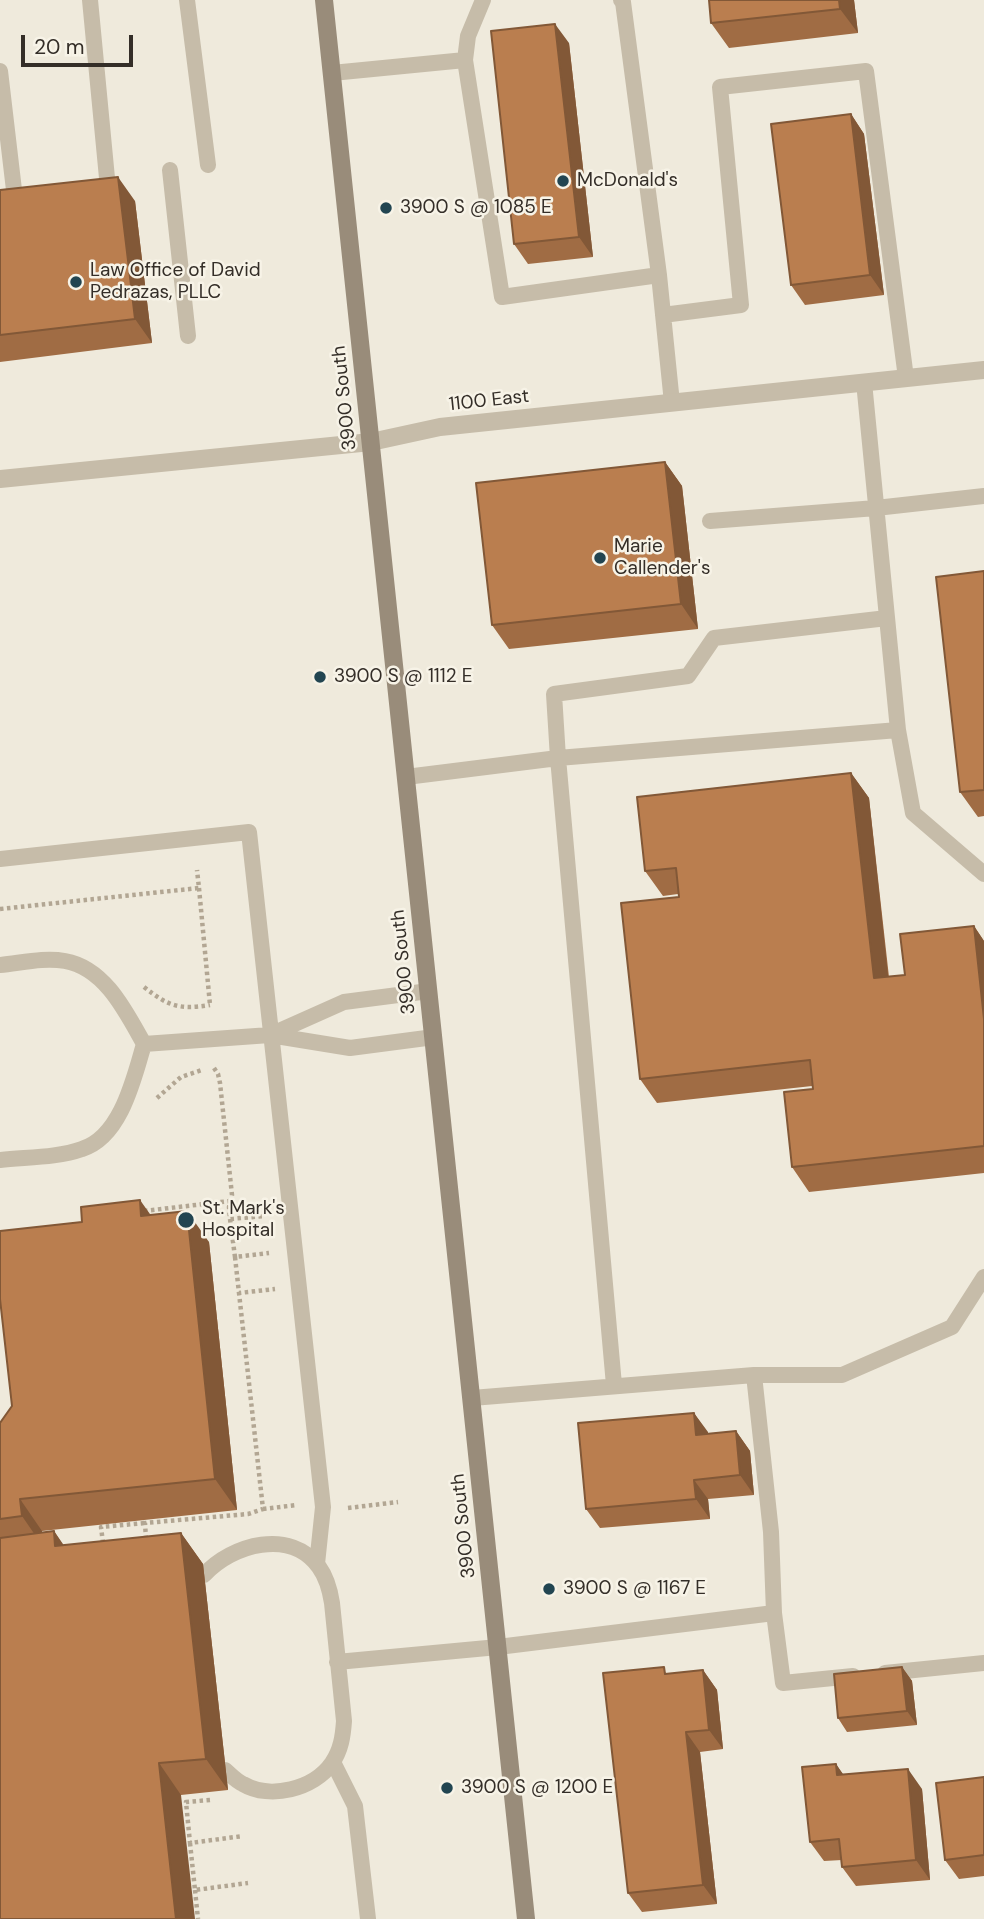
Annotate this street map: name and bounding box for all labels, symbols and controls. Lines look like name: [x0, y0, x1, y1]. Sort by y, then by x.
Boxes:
scale bar: [24, 21, 136, 65]
text: 20 m: [34, 33, 85, 61]
place label: McDonald's: [577, 170, 678, 192]
marker: McDonald's: [555, 173, 571, 189]
place label: 3900 S @ 1085 E: [400, 197, 552, 219]
marker: 3900 S @ 1085 E: [378, 200, 394, 216]
place label: Law Office of David Pedrazas, PLLC: [90, 260, 261, 304]
marker: Law Office of David Pedrazas, PLLC: [68, 274, 84, 290]
street label: 3900 South: [328, 344, 362, 452]
street label: 1100 East: [448, 385, 530, 417]
place label: Marie Callender's: [614, 536, 710, 580]
marker: Marie Callender's: [592, 550, 608, 566]
place label: 3900 S @ 1112 E: [334, 666, 472, 688]
marker: 3900 S @ 1112 E: [312, 669, 328, 685]
street label: 3900 South: [387, 908, 421, 1016]
place label: St. Mark's Hospital: [202, 1198, 285, 1242]
marker: St. Mark's Hospital: [176, 1210, 196, 1230]
street label: 3900 South: [447, 1472, 481, 1580]
place label: 3900 S @ 1167 E: [563, 1578, 706, 1600]
marker: 3900 S @ 1167 E: [541, 1581, 557, 1597]
place label: 3900 S @ 1200 E: [461, 1777, 613, 1799]
marker: 3900 S @ 1200 E: [439, 1780, 455, 1796]

